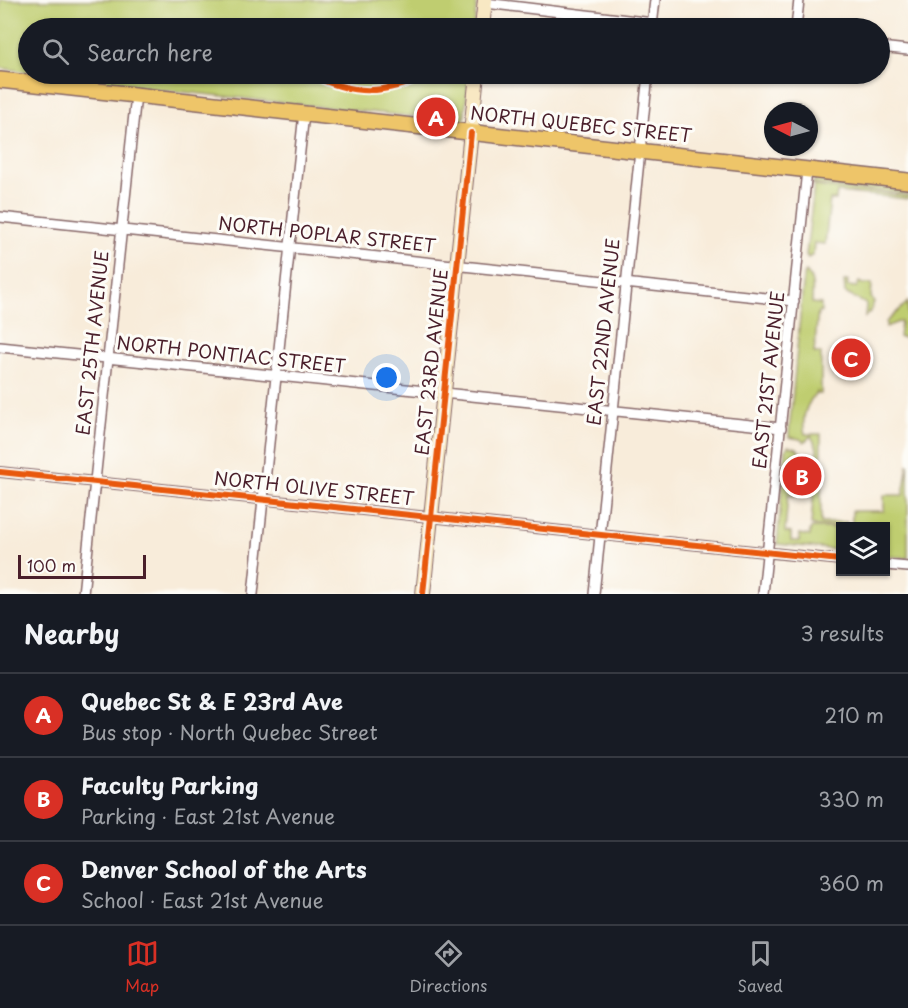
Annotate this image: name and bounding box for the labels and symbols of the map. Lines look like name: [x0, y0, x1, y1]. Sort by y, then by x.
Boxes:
pin: A: [416, 94, 456, 140]
street label: NORTH QUEBEC STREET: [469, 98, 694, 149]
north arrow: [764, 102, 818, 156]
street label: NORTH POPLAR STREET: [217, 209, 438, 258]
street label: EAST 22ND AVENUE: [579, 237, 626, 427]
street label: EAST 25TH AVENUE: [68, 249, 115, 437]
street label: EAST 23RD AVENUE: [407, 267, 454, 457]
street label: EAST 21ST AVENUE: [745, 290, 790, 470]
street label: NORTH PONTIAC STREET: [115, 328, 347, 379]
pin: C: [832, 336, 870, 380]
your location: [372, 363, 401, 392]
pin: B: [782, 454, 822, 498]
street label: NORTH OLIVE STREET: [213, 464, 416, 512]
scale bar: [18, 552, 146, 580]

